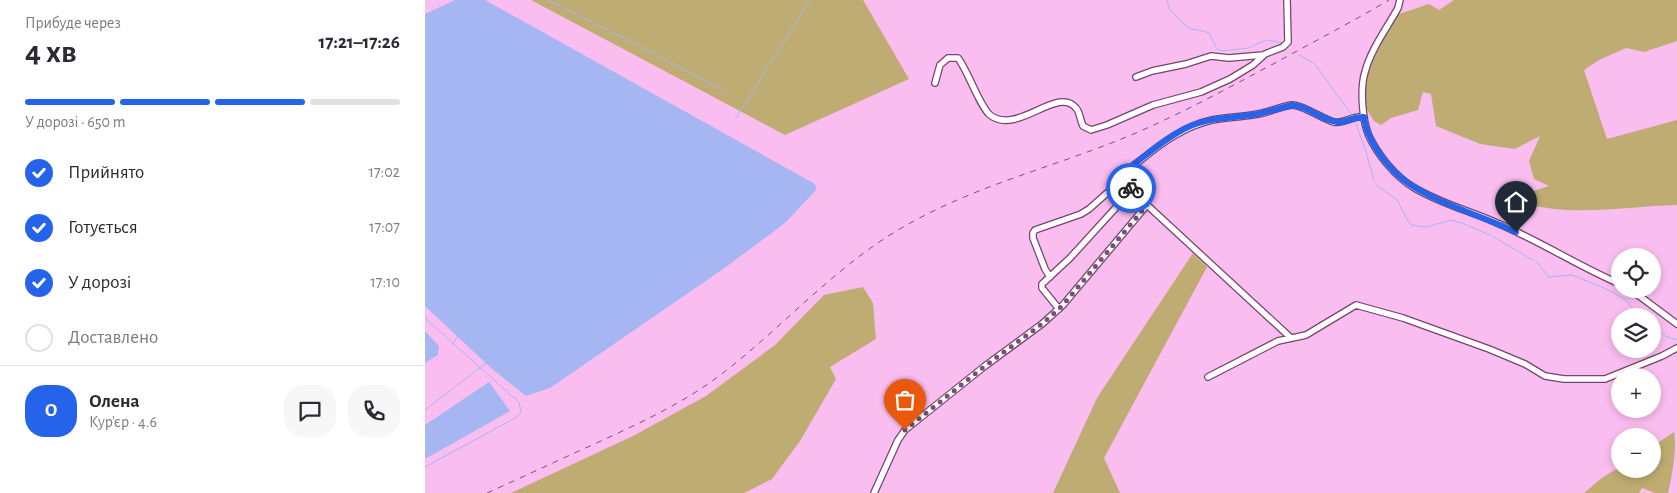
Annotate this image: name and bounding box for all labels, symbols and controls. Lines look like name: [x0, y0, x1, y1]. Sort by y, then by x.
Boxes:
text: Прибуде через: [25, 15, 121, 31]
text: 17:21–17:26: [319, 33, 400, 52]
text: 4 хв: [25, 36, 77, 68]
text: У дорозі · 650 m: [25, 114, 125, 130]
icon: check: [25, 159, 53, 187]
text: Прийнято: [68, 163, 144, 182]
courier: [1106, 163, 1156, 213]
text: 17:02: [368, 164, 400, 180]
icon: bike: [1117, 174, 1145, 202]
pin: [1495, 181, 1537, 232]
icon: home: [1502, 188, 1530, 216]
icon: check: [25, 214, 53, 242]
text: Готується: [68, 218, 138, 237]
text: 17:07: [369, 219, 400, 235]
map controls: [1611, 248, 1661, 478]
button: locate: [1611, 248, 1661, 298]
icon: check: [25, 269, 53, 297]
text: У дорозі: [68, 273, 131, 292]
text: 17:10: [370, 274, 400, 290]
button: layers: [1611, 308, 1661, 358]
text: Доставлено: [68, 328, 158, 347]
button: +: [1611, 368, 1661, 418]
pin: [884, 379, 926, 430]
button: chat: [284, 385, 336, 437]
button: phone: [348, 385, 400, 437]
icon: bag: [891, 386, 919, 414]
text: Олена: [89, 392, 139, 411]
text: О: [45, 401, 57, 420]
text: Кур’єр · 4.6: [89, 414, 157, 430]
button: −: [1611, 428, 1661, 478]

